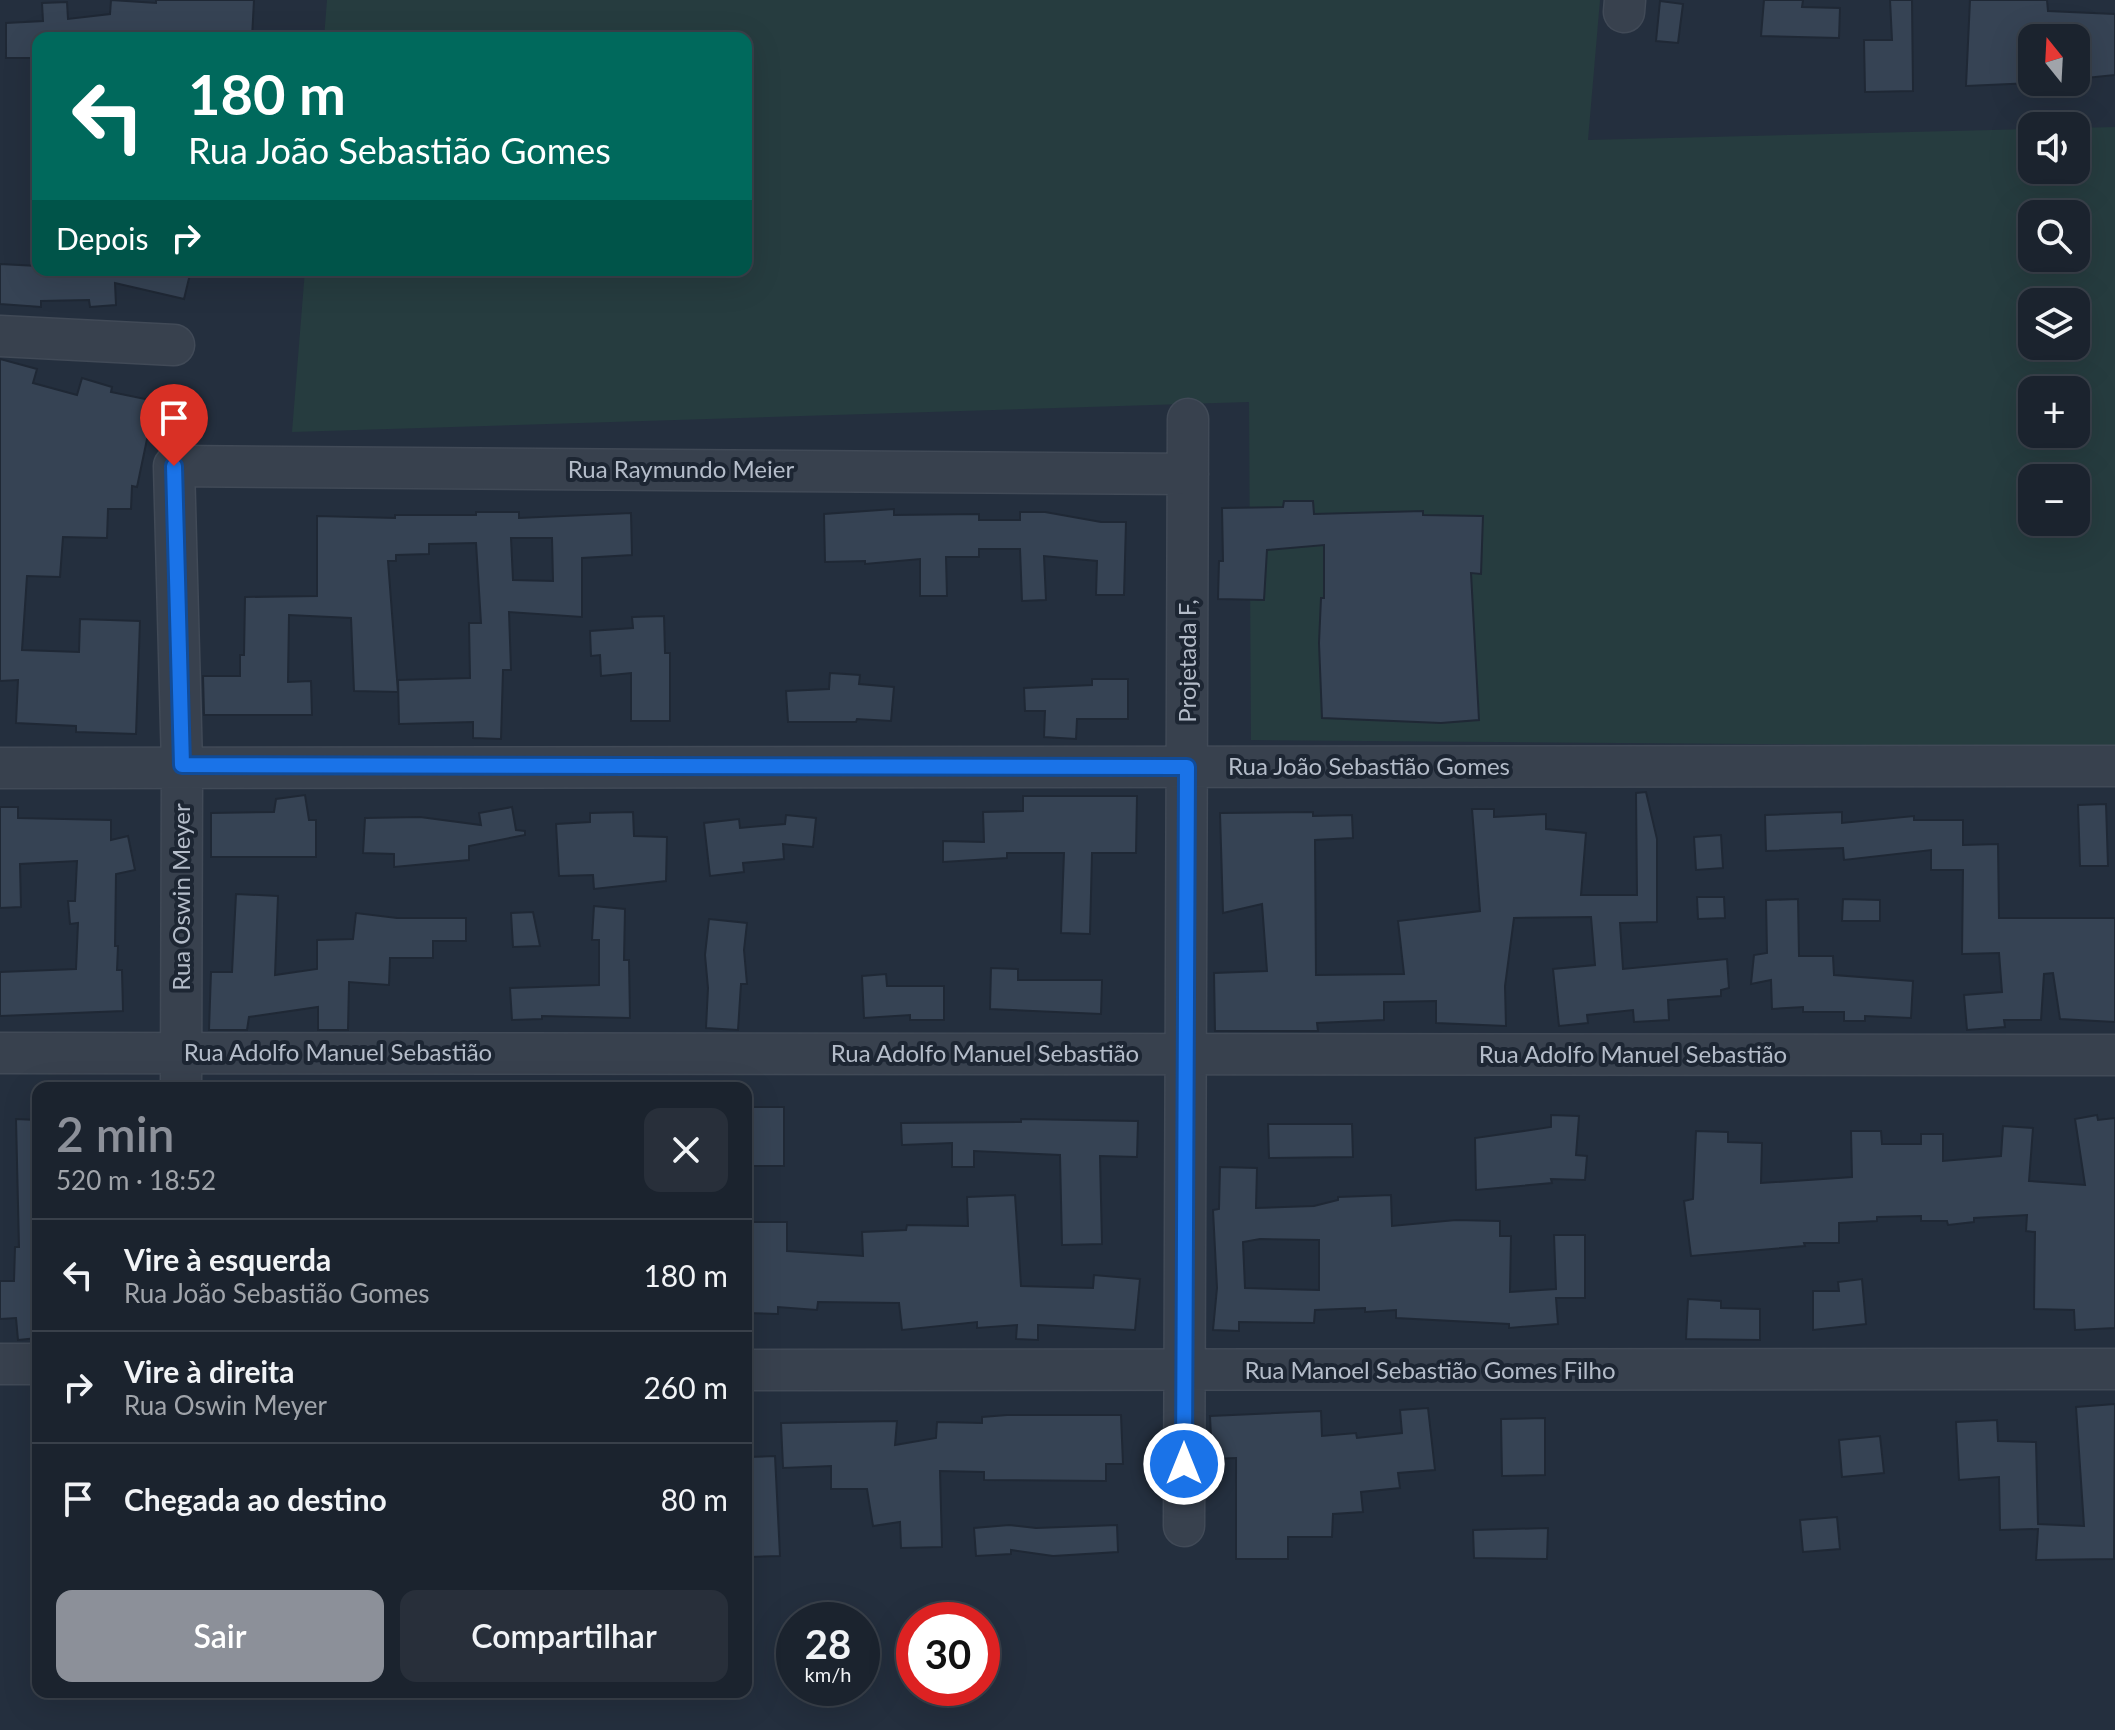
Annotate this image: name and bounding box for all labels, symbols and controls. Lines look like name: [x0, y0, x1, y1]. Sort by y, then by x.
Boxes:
north arrow: [2018, 24, 2090, 96]
map controls: [2018, 24, 2090, 536]
text: 180 m: [188, 60, 346, 127]
icon: left: [56, 64, 160, 168]
button: sound: [2018, 112, 2090, 184]
text: Rua João Sebastião Gomes: [188, 128, 611, 172]
button: search: [2018, 200, 2090, 272]
icon: right: [164, 216, 208, 260]
text: Depois: [56, 220, 148, 256]
button: layers: [2018, 288, 2090, 360]
button: +: [2018, 376, 2090, 448]
pin: [140, 384, 208, 466]
icon: arrive: [152, 396, 196, 440]
street label: Rua Raymundo Meier: [568, 454, 794, 483]
button: −: [2018, 464, 2090, 536]
street label: Projetada F,: [1172, 599, 1201, 723]
street label: Rua João Sebastião Gomes: [1228, 751, 1510, 780]
street label: Rua Oswin Meyer: [166, 803, 195, 991]
street label: Rua Adolfo Manuel Sebastião: [184, 1037, 492, 1066]
street label: Rua Adolfo Manuel Sebastião: [831, 1038, 1139, 1067]
street label: Rua Adolfo Manuel Sebastião: [1479, 1039, 1787, 1068]
text: 2 min: [56, 1105, 174, 1162]
button: close: [644, 1108, 728, 1192]
text: 520 m · 18:52: [56, 1164, 216, 1196]
text: Vire à esquerda: [124, 1241, 331, 1277]
icon: left: [56, 1253, 100, 1297]
text: 180 m: [643, 1257, 728, 1293]
text: Rua João Sebastião Gomes: [124, 1277, 429, 1309]
text: Vire à direita: [124, 1353, 294, 1389]
street label: Rua Manoel Sebastião Gomes Filho: [1244, 1355, 1616, 1384]
icon: right: [56, 1365, 100, 1409]
text: 260 m: [643, 1369, 728, 1405]
text: Rua Oswin Meyer: [124, 1389, 327, 1421]
position arrow: [1142, 1422, 1226, 1506]
icon: arrive: [56, 1477, 100, 1521]
text: Chegada ao destino: [124, 1481, 387, 1517]
text: 80 m: [661, 1481, 728, 1517]
button: Sair: [56, 1590, 384, 1682]
button: Compartilhar: [400, 1590, 728, 1682]
speed limit sign: 30: [896, 1602, 1000, 1706]
text: 28: [805, 1620, 851, 1668]
text: km/h: [805, 1662, 851, 1686]

